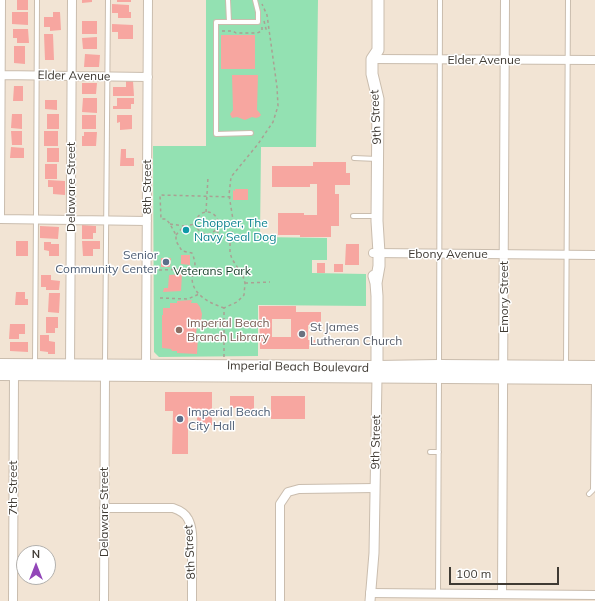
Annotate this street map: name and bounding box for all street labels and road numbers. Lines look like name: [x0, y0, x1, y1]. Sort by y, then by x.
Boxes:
street label: Elder Avenue: [448, 53, 520, 67]
street label: Elder Avenue: [37, 68, 111, 84]
street label: 9th Street: [367, 89, 385, 145]
street label: Delaware Street: [64, 142, 78, 232]
street label: 8th Street: [140, 160, 154, 214]
street label: Ebony Avenue: [408, 247, 488, 261]
street label: Emory Street: [497, 261, 511, 333]
street label: Imperial Beach Boulevard: [227, 359, 369, 375]
street label: 9th Street: [368, 415, 384, 469]
street label: 7th Street: [6, 461, 20, 515]
street label: Delaware Street: [97, 467, 111, 557]
street label: 8th Street: [181, 524, 199, 580]

